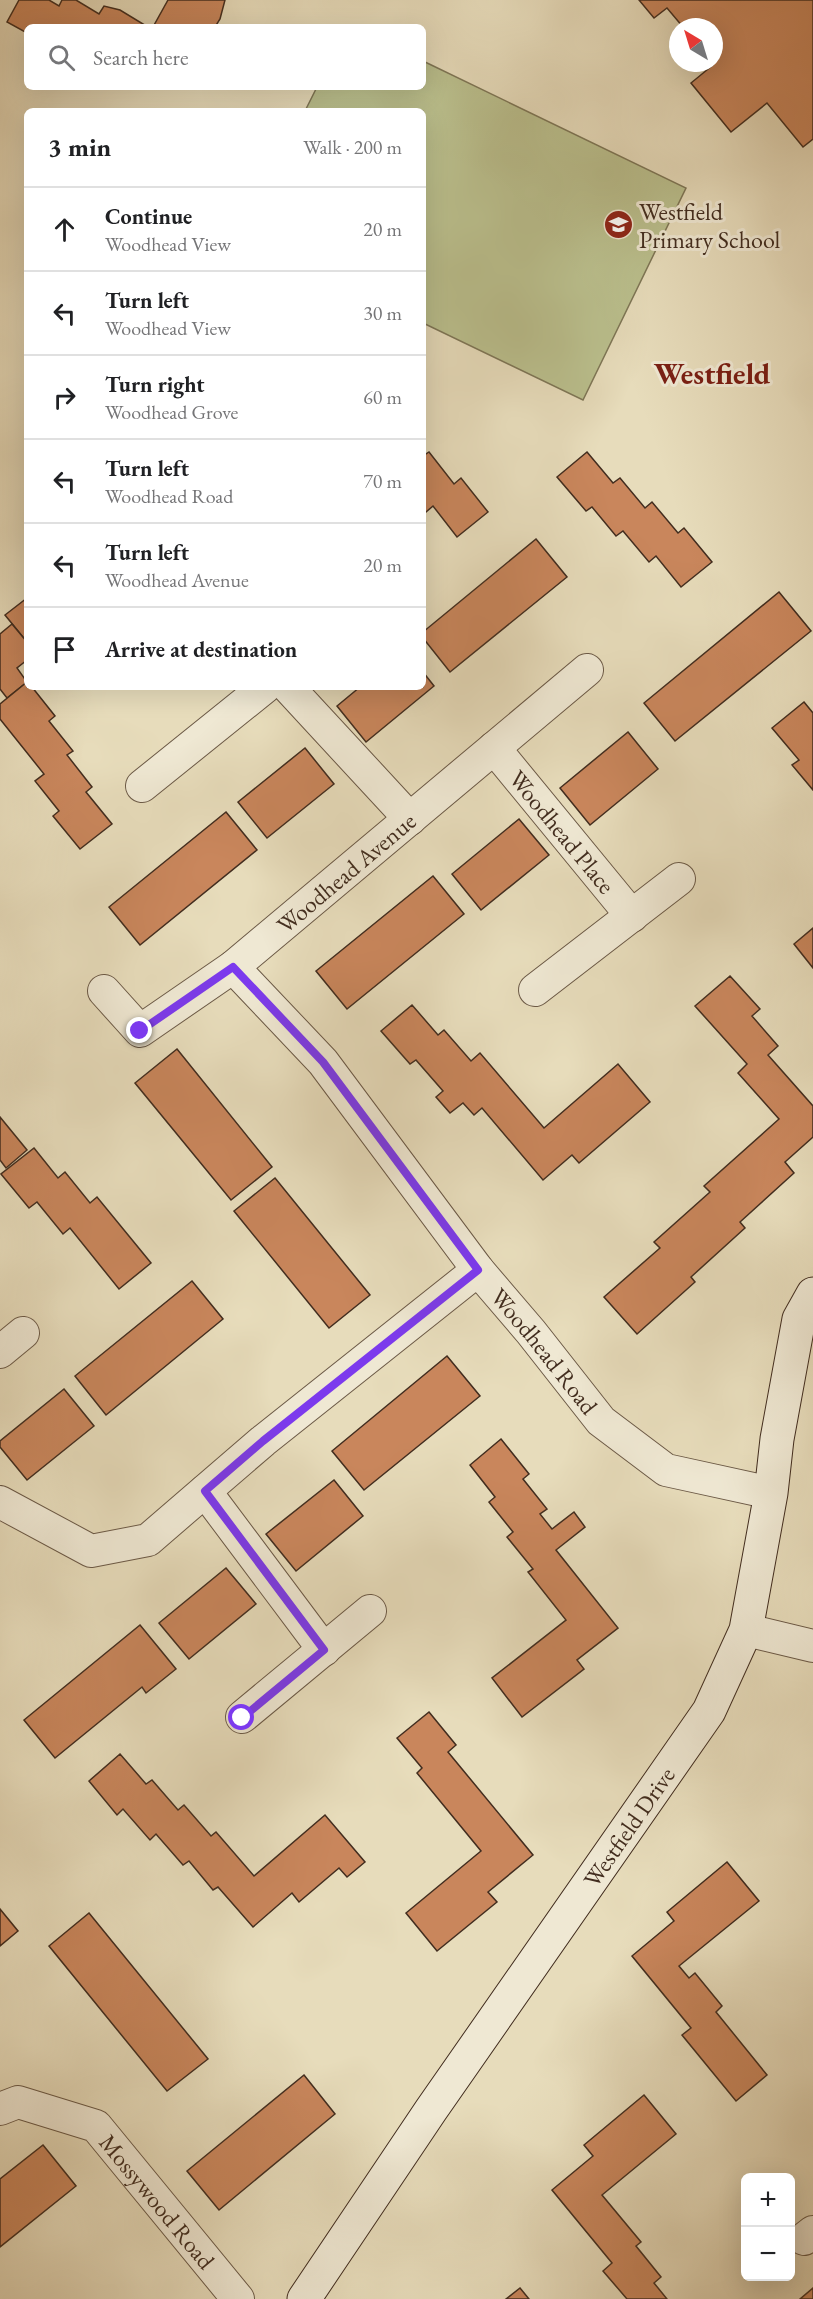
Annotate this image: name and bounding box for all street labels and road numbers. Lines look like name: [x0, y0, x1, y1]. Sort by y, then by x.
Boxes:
street label: Woodhead Place: [503, 763, 622, 900]
street label: Woodhead Avenue: [270, 805, 422, 940]
street label: Woodhead Road: [484, 1281, 606, 1421]
street label: Westfield Drive: [576, 1760, 681, 1893]
street label: Mossywood Road: [93, 2127, 223, 2276]

